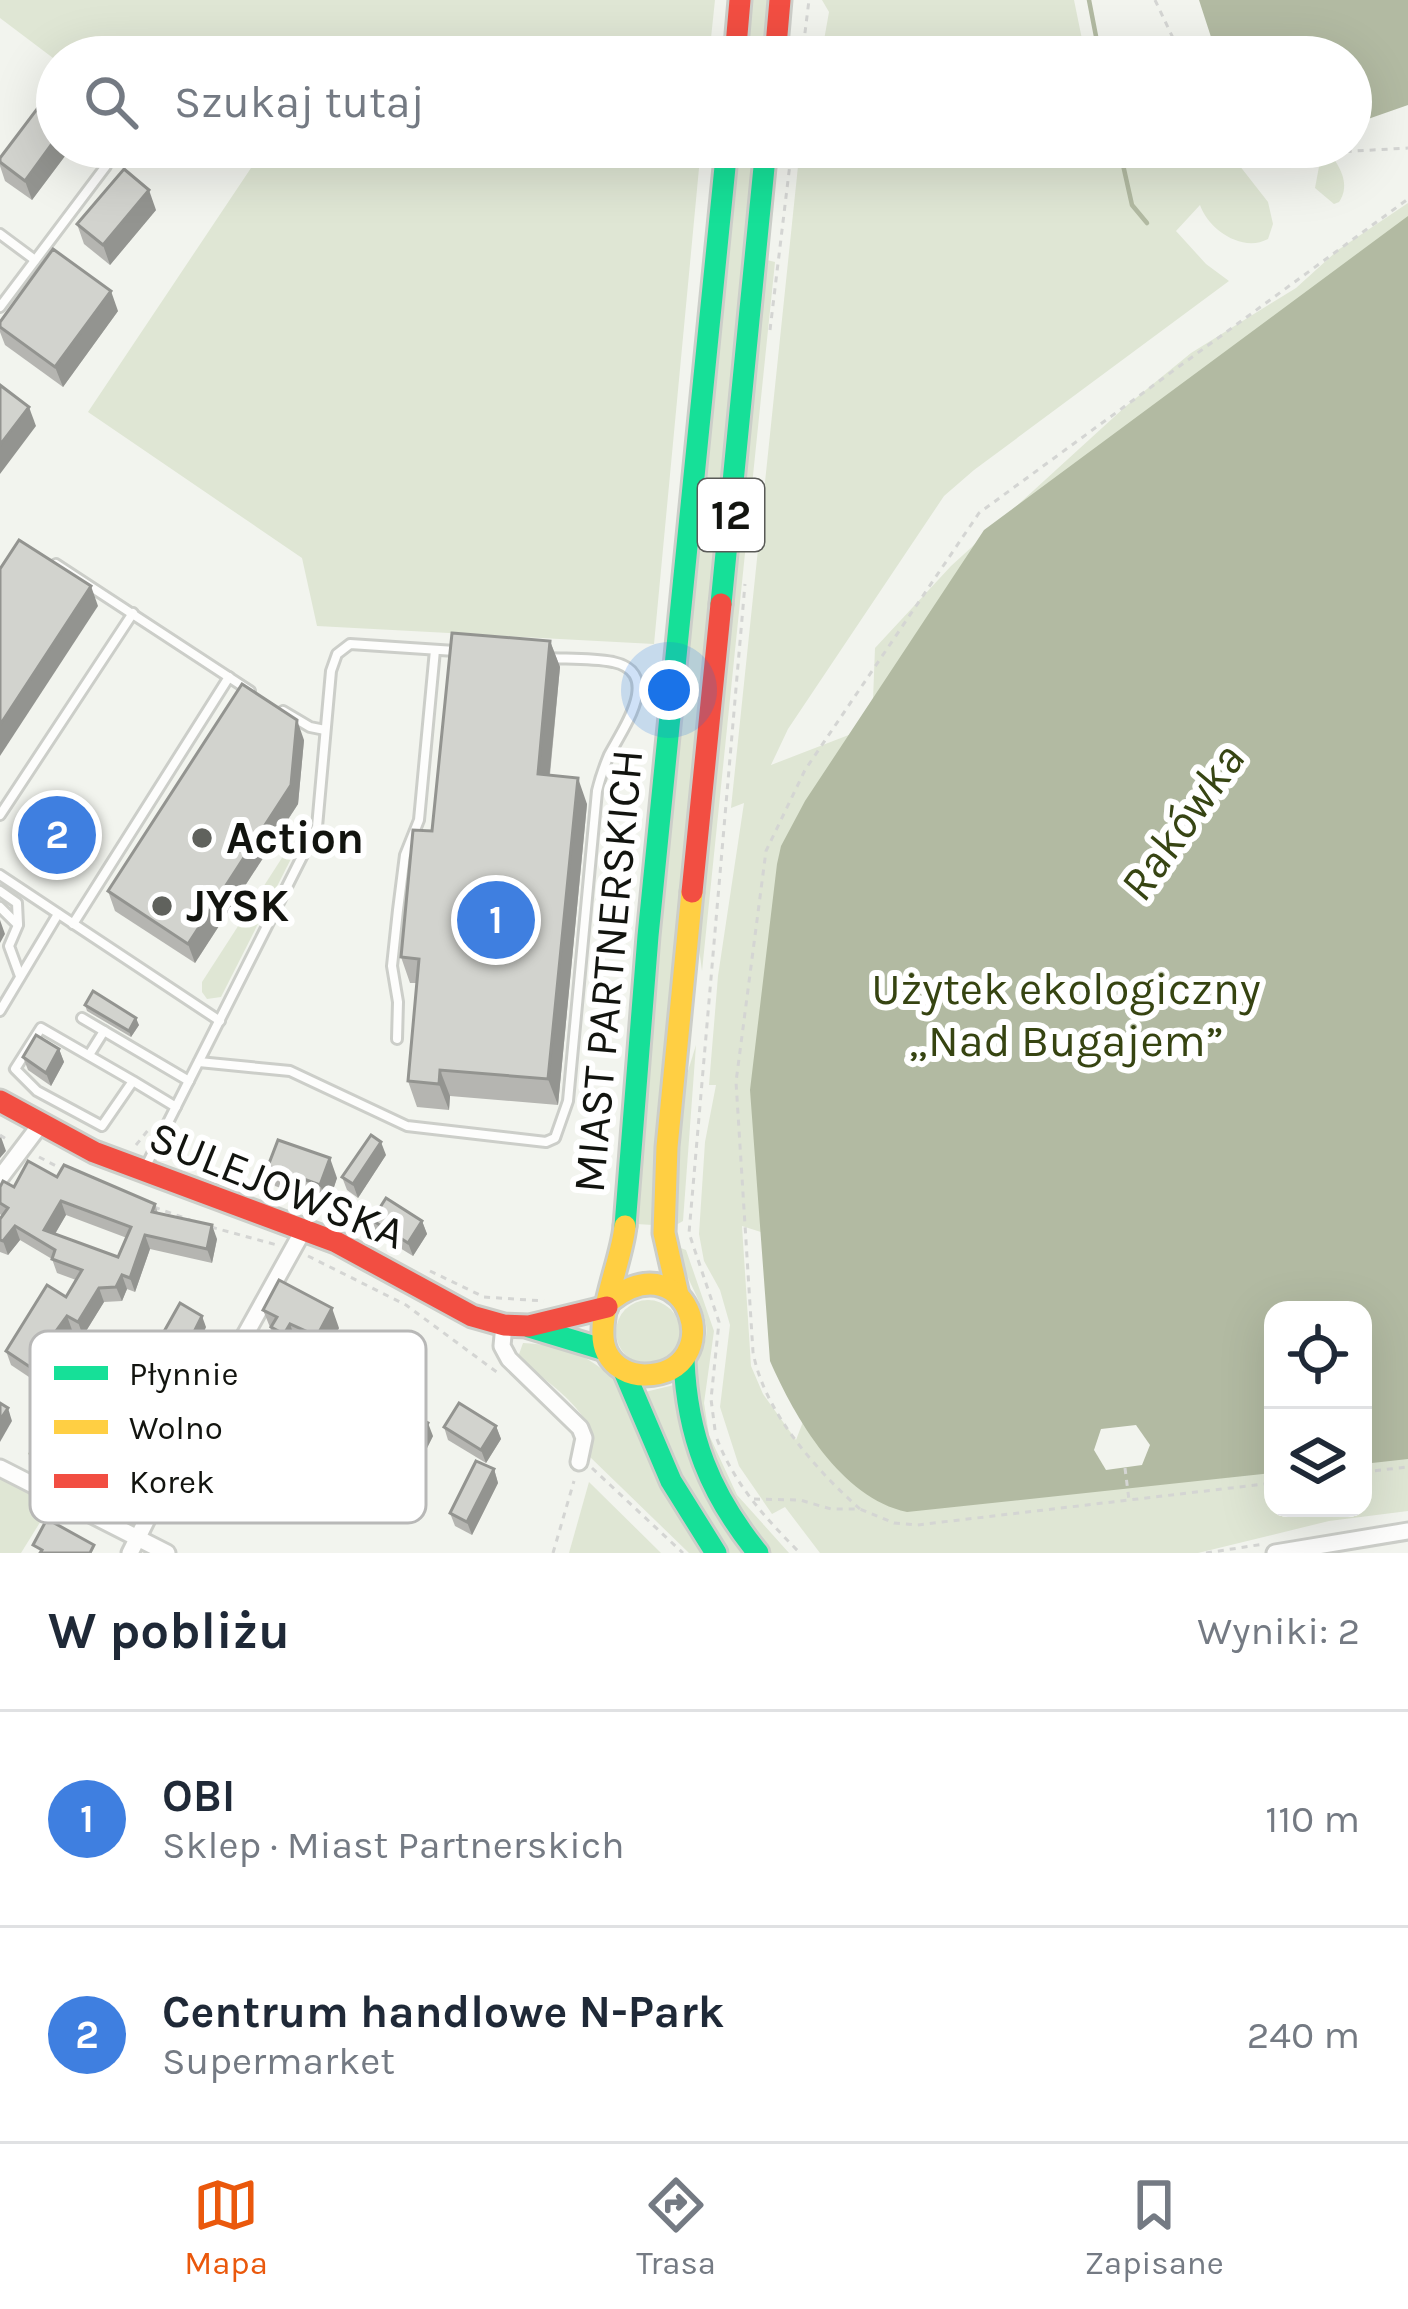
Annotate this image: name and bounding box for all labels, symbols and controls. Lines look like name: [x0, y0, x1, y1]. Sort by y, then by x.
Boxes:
search box: [36, 36, 1372, 168]
icon: search: [78, 69, 144, 135]
text: Szukaj tutaj: [174, 76, 425, 128]
road number: 12: [698, 479, 764, 551]
your location: [639, 660, 699, 720]
water label: Rakówka: [1108, 733, 1256, 911]
street label: MIAST PARTNERSKICH: [563, 747, 653, 1195]
pin: 2: [18, 790, 96, 880]
place label: Action: [226, 812, 364, 864]
marker: Action: [189, 825, 215, 851]
pin: 1: [457, 875, 535, 965]
place label: JYSK: [186, 880, 290, 932]
marker: JYSK: [149, 893, 175, 919]
park label: Użytek ekologiczny „Nad Bugajem”: [871, 963, 1261, 1068]
street label: SULEJOWSKA: [142, 1110, 412, 1260]
map controls: [1264, 1301, 1372, 1517]
button: locate: [1264, 1301, 1372, 1409]
legend: [30, 1331, 426, 1523]
text: Płynnie: [129, 1355, 238, 1393]
text: Wolno: [129, 1409, 223, 1447]
button: layers: [1264, 1409, 1372, 1517]
text: Korek: [129, 1463, 215, 1501]
text: W pobliżu: [48, 1601, 290, 1661]
text: Wyniki: 2: [1197, 1608, 1360, 1654]
text: OBI: [162, 1770, 236, 1822]
text: 1: [80, 1796, 94, 1842]
text: 110 m: [1265, 1796, 1360, 1842]
text: Sklep · Miast Partnerskich: [162, 1822, 625, 1868]
text: Centrum handlowe N-Park: [162, 1986, 724, 2038]
text: 2: [75, 2012, 99, 2058]
text: 240 m: [1247, 2012, 1360, 2058]
text: Supermarket: [162, 2038, 395, 2084]
tab: Mapa: [184, 2172, 268, 2282]
tab: Trasa: [636, 2172, 716, 2282]
tab: Zapisane: [1085, 2172, 1224, 2282]

